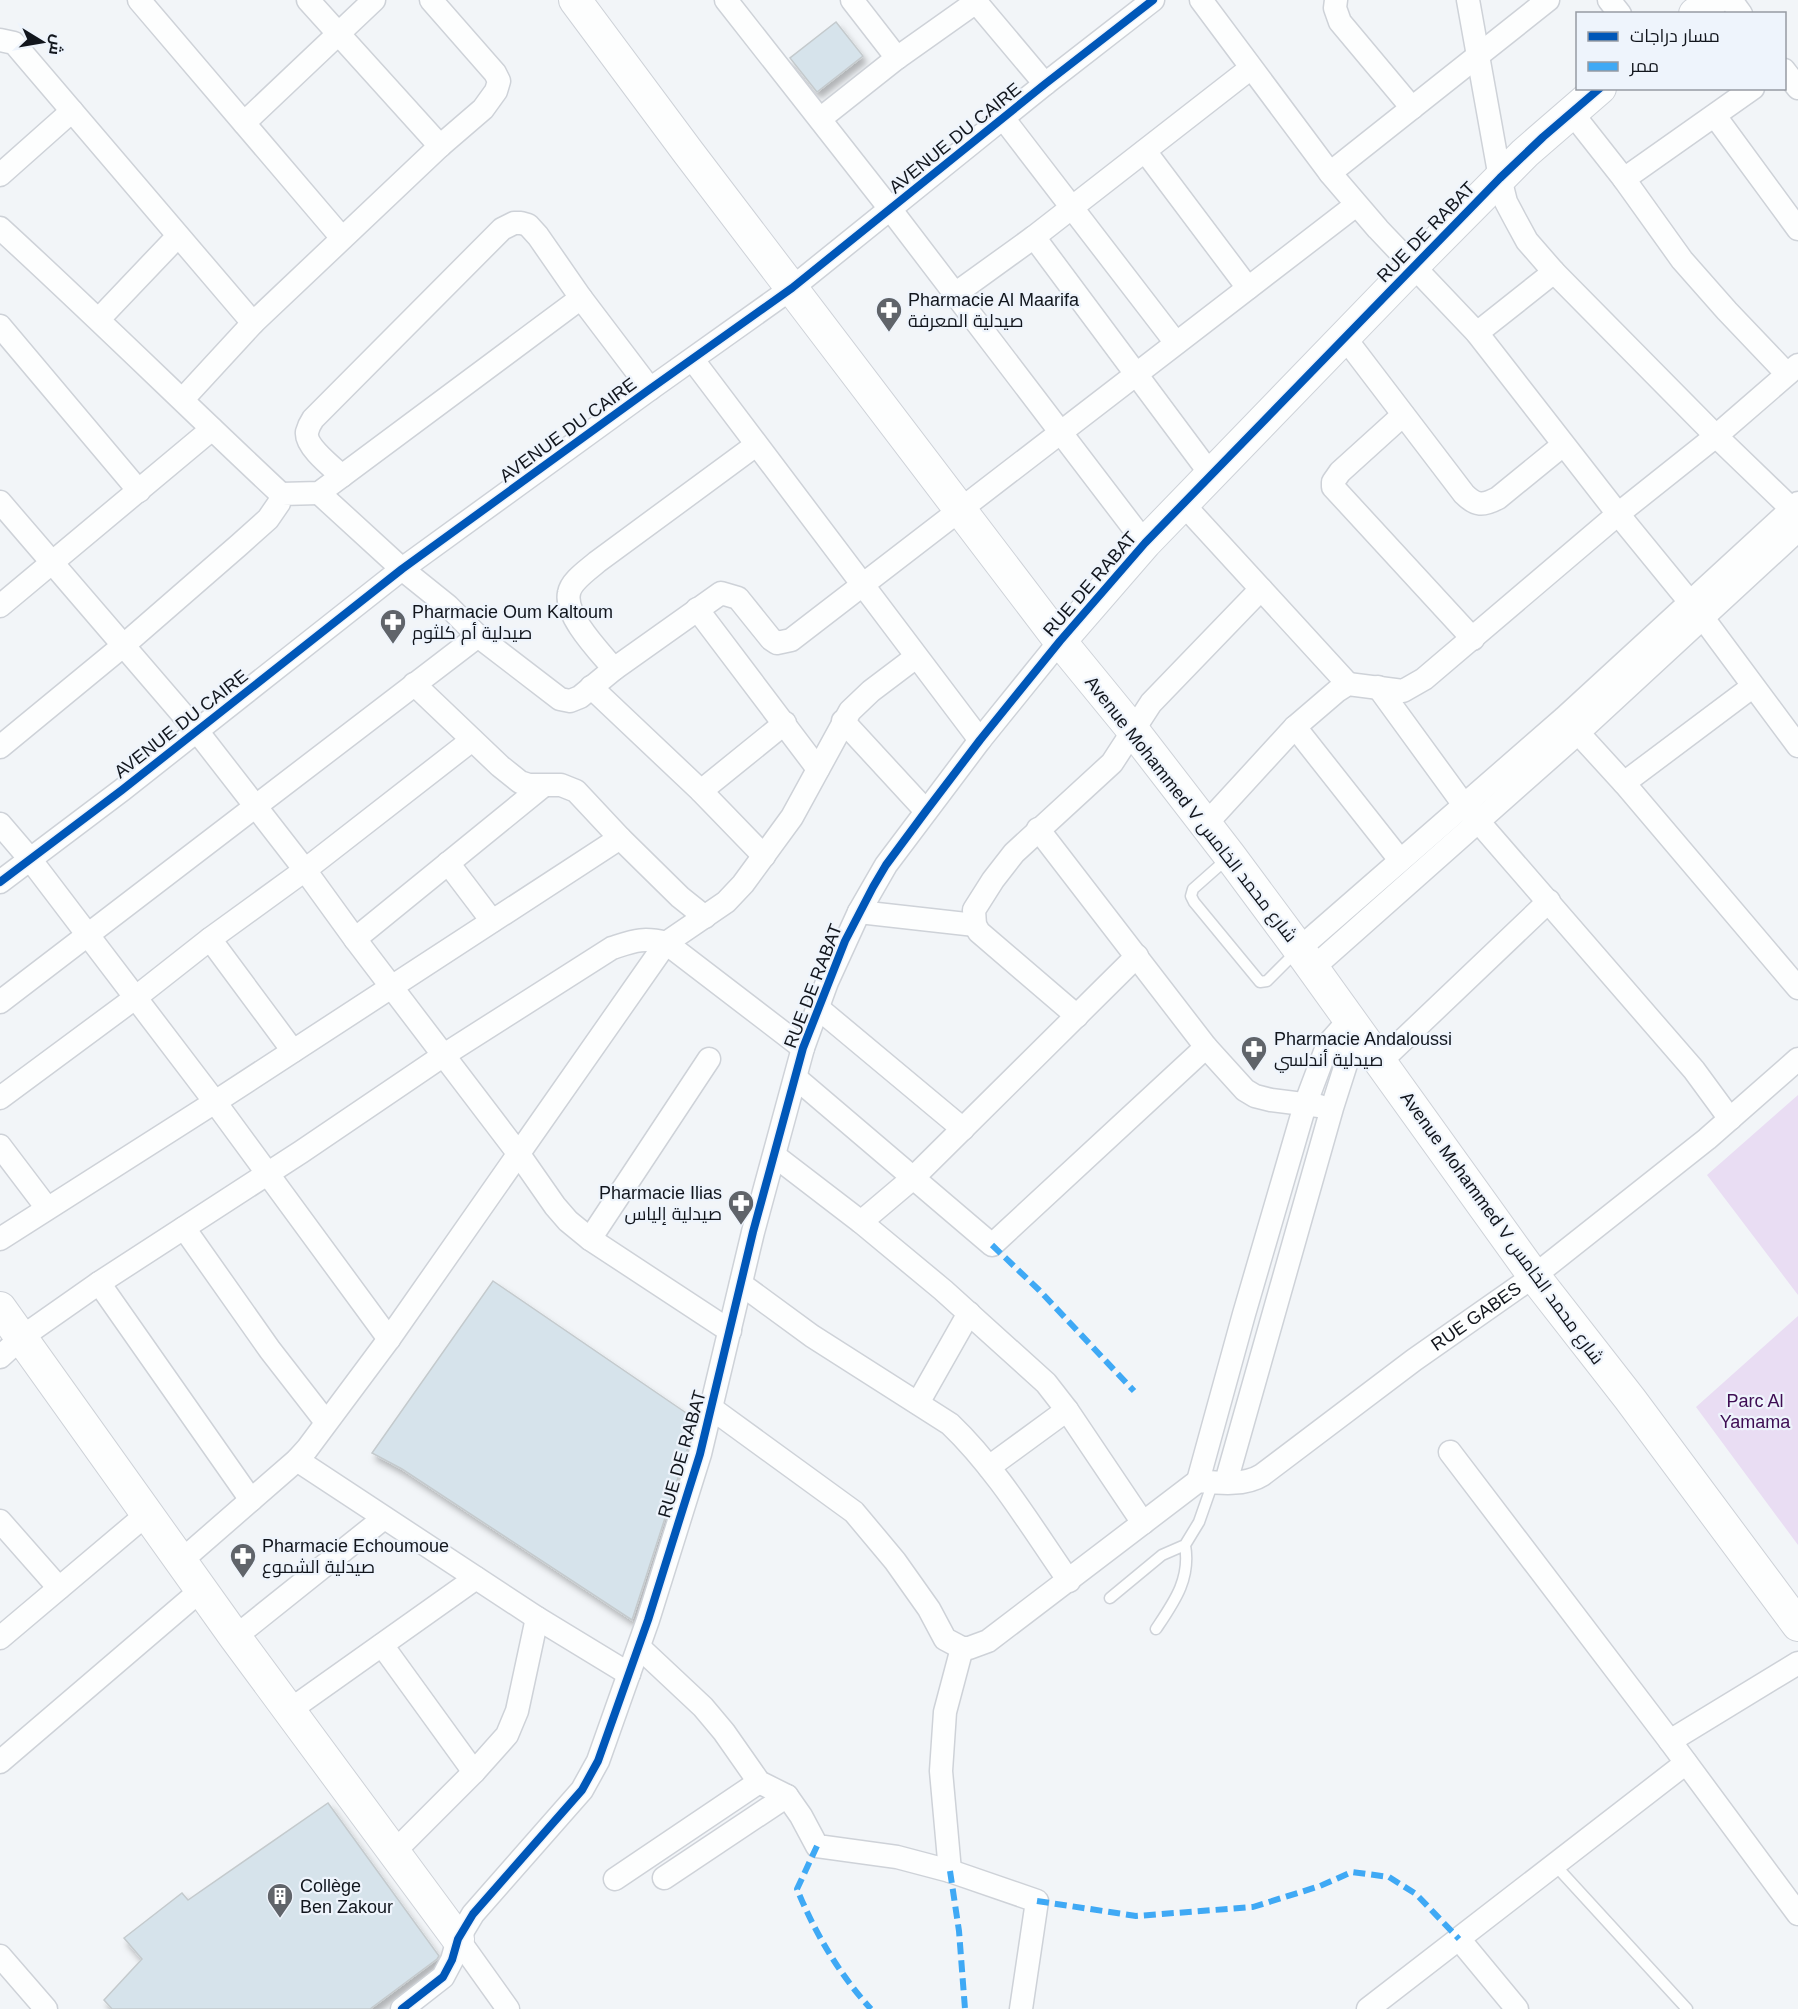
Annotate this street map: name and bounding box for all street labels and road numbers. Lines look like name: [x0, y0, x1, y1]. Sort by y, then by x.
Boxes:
street label: AVENUE DU CAIRE: [885, 79, 1025, 197]
street label: RUE DE RABAT: [1373, 178, 1479, 286]
street label: AVENUE DU CAIRE: [496, 374, 640, 486]
street label: RUE DE RABAT: [1039, 528, 1141, 640]
street label: AVENUE DU CAIRE: [110, 666, 252, 782]
street label: Avenue Mohammed V شارع محمد الخامس: [1079, 672, 1301, 947]
street label: RUE DE RABAT: [780, 921, 846, 1051]
street label: Avenue Mohammed V شارع محمد الخامس: [1395, 1088, 1608, 1369]
street label: RUE GABES: [1427, 1278, 1525, 1355]
street label: RUE DE RABAT: [654, 1388, 710, 1520]

